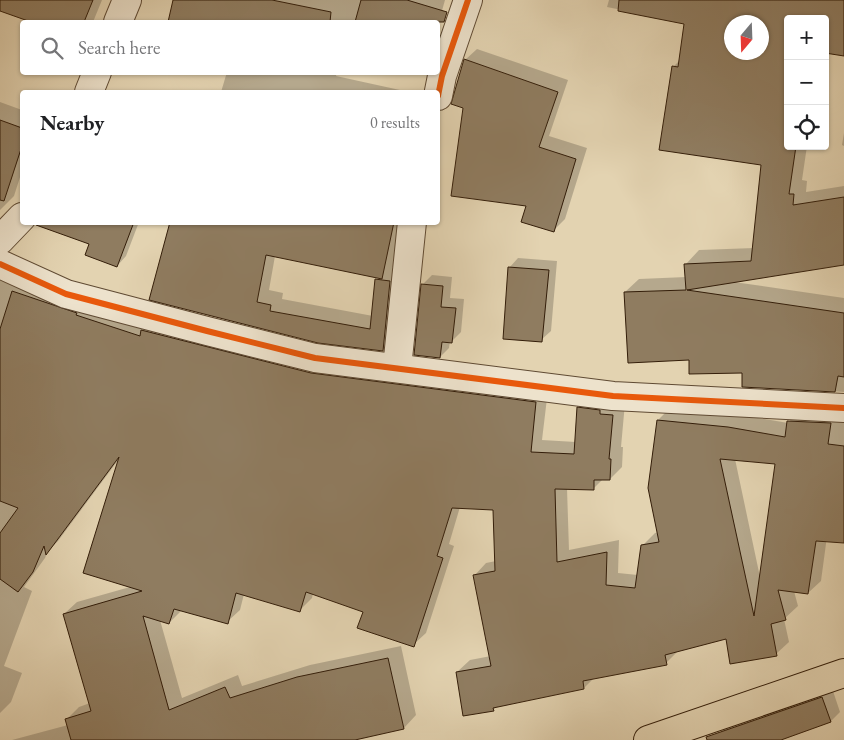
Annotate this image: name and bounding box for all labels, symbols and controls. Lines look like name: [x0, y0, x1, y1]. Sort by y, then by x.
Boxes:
north arrow: [724, 15, 769, 60]
map controls: [784, 15, 829, 150]
button: +: [784, 15, 829, 60]
search box: [20, 20, 440, 75]
icon: search: [38, 34, 66, 62]
text: Search here: [78, 35, 160, 60]
button: −: [784, 60, 829, 105]
button: locate: [784, 105, 829, 150]
text: Nearby: [40, 109, 104, 136]
text: 0 results: [370, 112, 420, 133]

